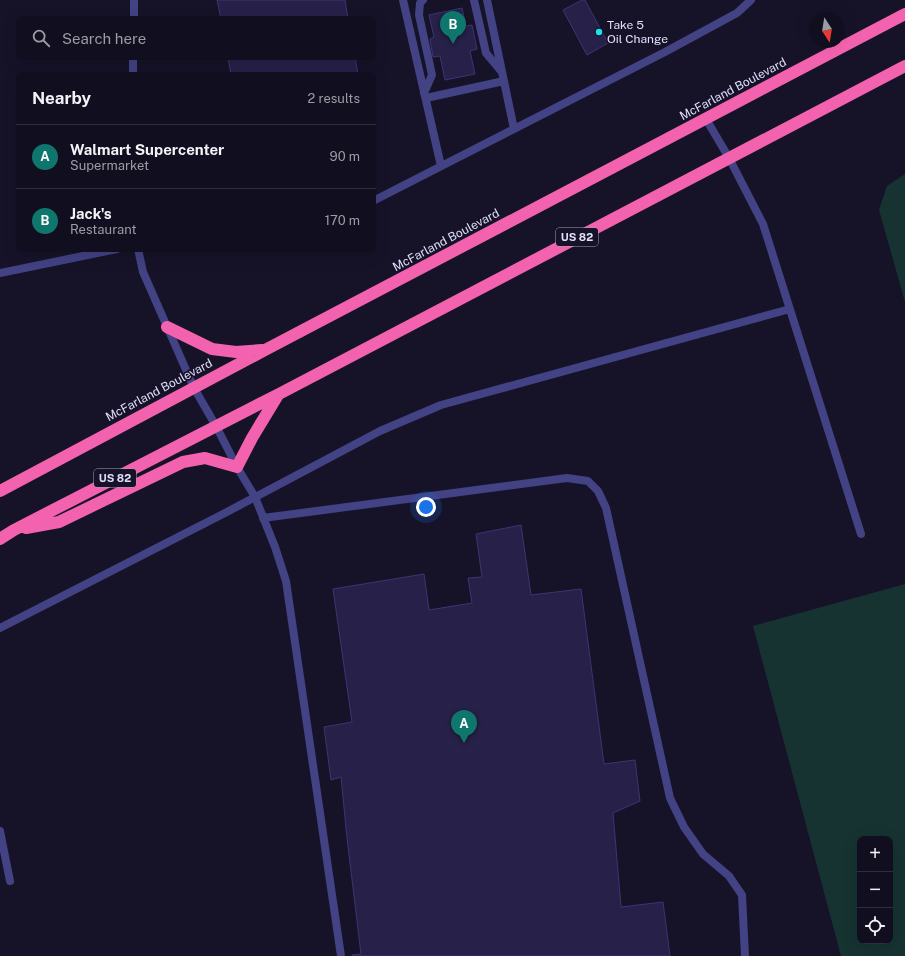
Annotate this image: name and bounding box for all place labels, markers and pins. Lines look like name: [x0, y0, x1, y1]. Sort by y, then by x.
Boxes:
pin: B: [440, 11, 466, 44]
place label: Take 5 Oil Change: [607, 18, 668, 46]
marker: Take 5 Oil Change: [594, 27, 604, 37]
pin: A: [451, 710, 477, 743]

